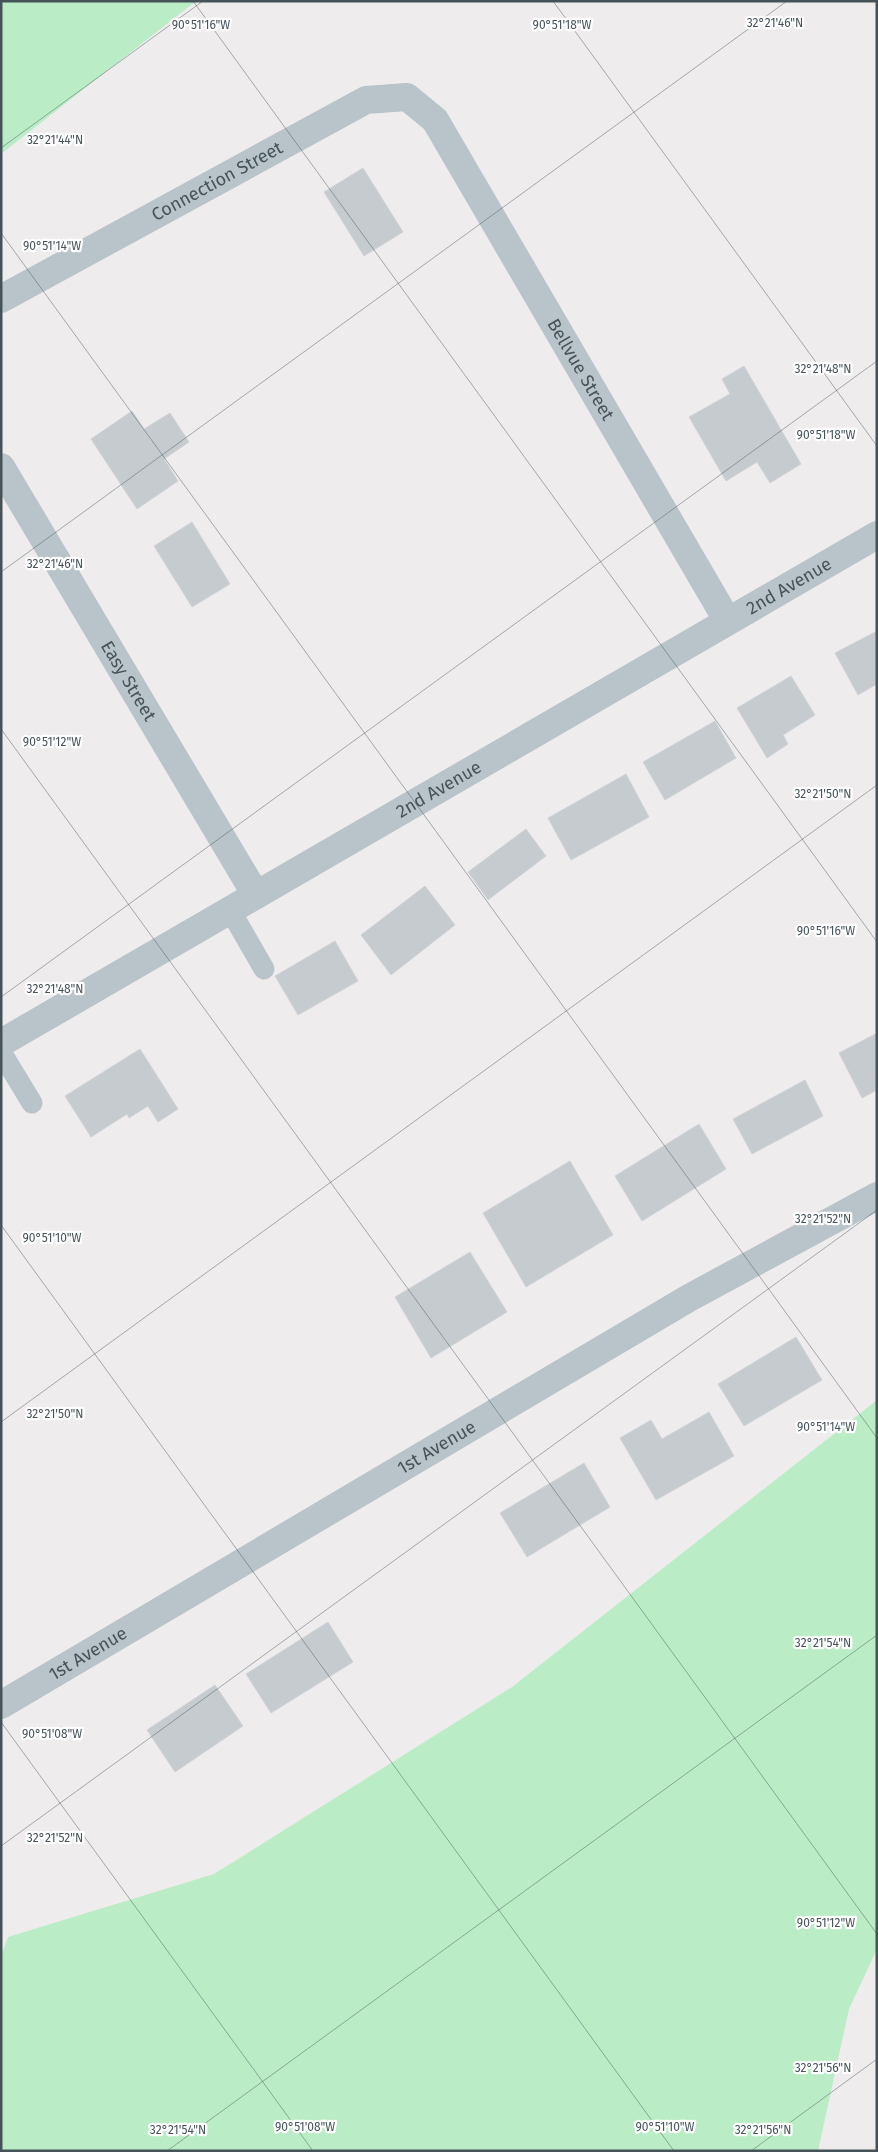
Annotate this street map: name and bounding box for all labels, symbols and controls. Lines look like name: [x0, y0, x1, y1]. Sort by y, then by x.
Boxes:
text: 32°21'46"N: [747, 16, 803, 30]
text: 90°51'16"W: [172, 18, 230, 32]
text: 90°51'18"W: [533, 18, 591, 32]
text: 32°21'44"N: [27, 133, 83, 147]
street label: Connection Street: [148, 136, 287, 226]
text: 90°51'14"W: [23, 239, 81, 253]
street label: Bellvue Street: [542, 315, 619, 425]
text: 32°21'48"N: [795, 362, 851, 376]
text: 90°51'18"W: [797, 428, 855, 442]
street label: 2nd Avenue: [743, 553, 836, 619]
text: 32°21'46"N: [27, 557, 83, 571]
street label: Easy Street: [96, 637, 161, 725]
text: 90°51'12"W: [23, 735, 81, 749]
street label: 2nd Avenue: [392, 756, 485, 822]
text: 32°21'50"N: [794, 787, 852, 801]
text: 90°51'16"W: [797, 924, 855, 938]
text: 32°21'48"N: [27, 982, 83, 996]
text: 32°21'52"N: [795, 1212, 851, 1226]
text: 90°51'10"W: [23, 1231, 82, 1245]
text: 32°21'50"N: [26, 1407, 84, 1421]
street label: 1st Avenue: [393, 1416, 480, 1479]
text: 90°51'14"W: [797, 1420, 855, 1434]
street label: 1st Avenue: [45, 1622, 131, 1685]
text: 32°21'54"N: [795, 1636, 851, 1650]
text: 90°51'08"W: [22, 1727, 82, 1741]
text: 32°21'52"N: [27, 1831, 83, 1845]
text: 90°51'12"W: [797, 1916, 855, 1930]
text: 32°21'56"N: [795, 2061, 851, 2075]
text: 90°51'08"W: [275, 2120, 335, 2134]
text: 90°51'10"W: [636, 2120, 695, 2134]
text: 32°21'54"N: [150, 2123, 206, 2137]
text: 32°21'56"N: [735, 2123, 791, 2137]

